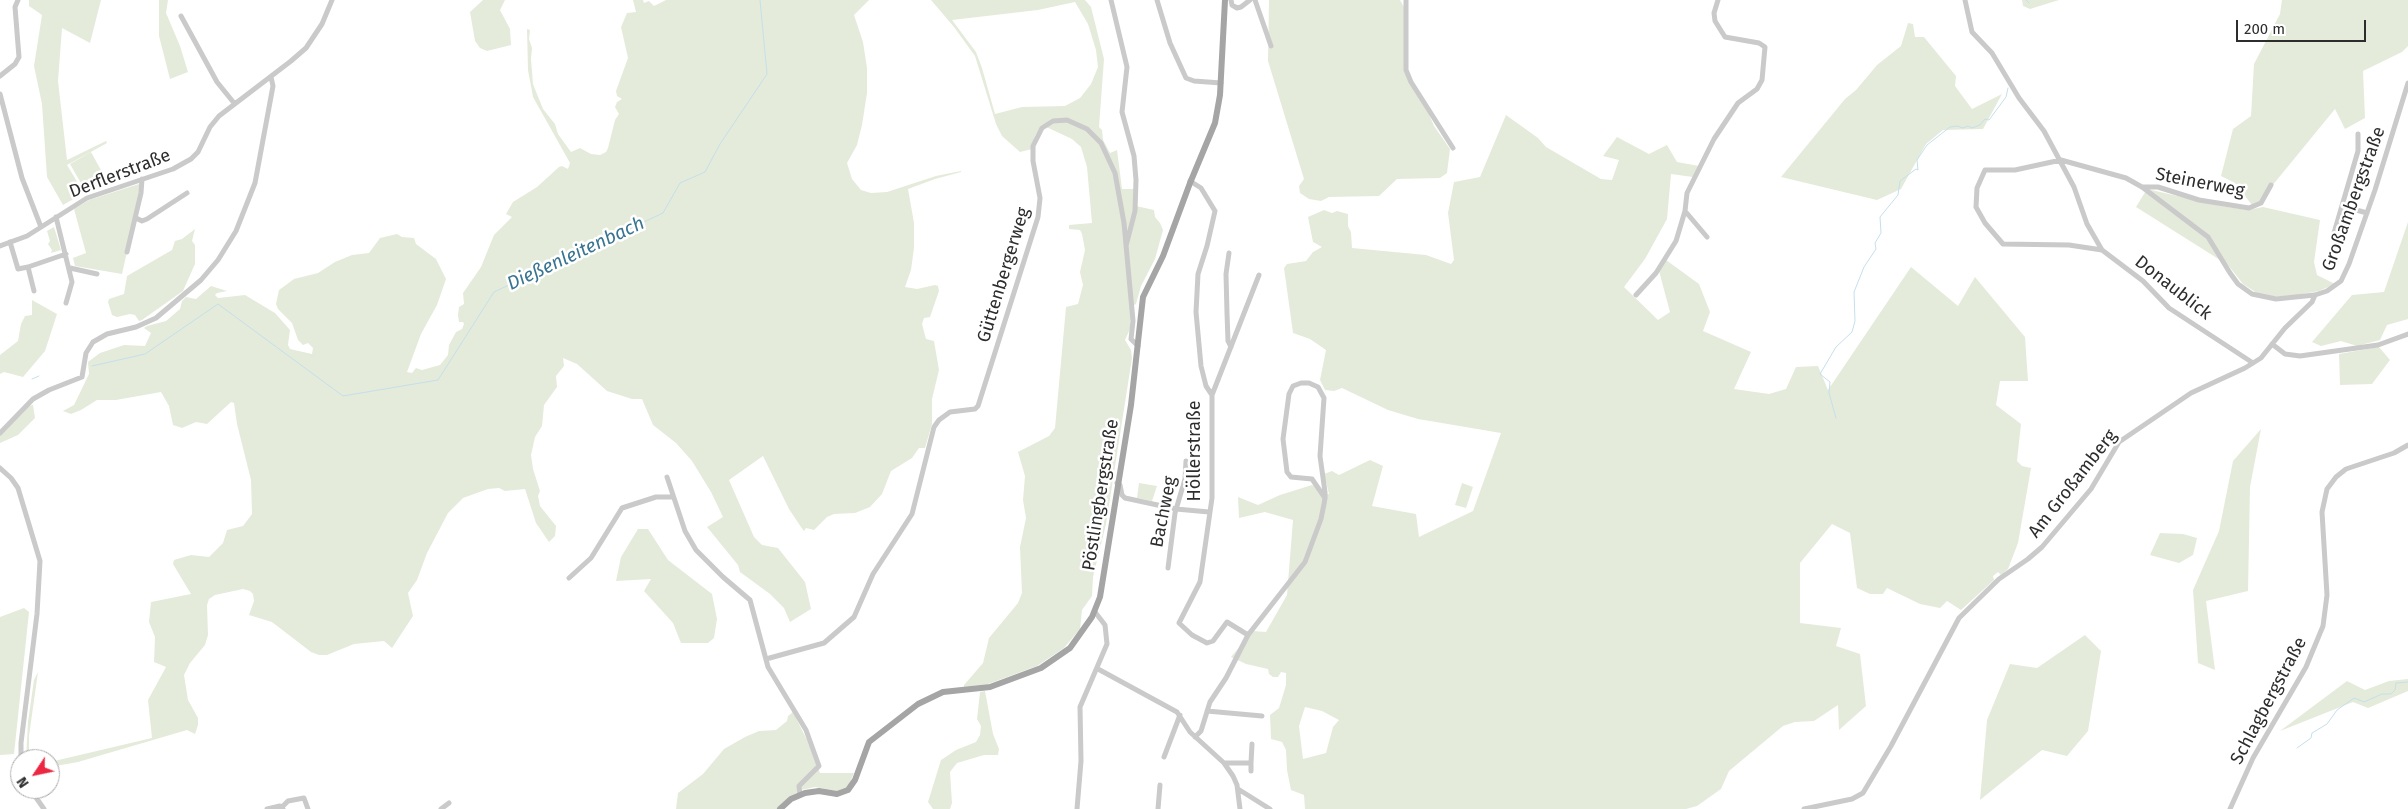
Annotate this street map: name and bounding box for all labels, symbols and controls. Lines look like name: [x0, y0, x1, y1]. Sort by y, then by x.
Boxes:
scale bar: [2238, 10, 2368, 42]
text: 200 m: [2244, 20, 2285, 38]
street label: Großambergstraße: [2318, 124, 2390, 274]
street label: Derflerstraße: [66, 145, 174, 203]
street label: Steinerweg: [2154, 164, 2246, 202]
street label: Güttenbergerweg: [973, 205, 1035, 345]
water label: Dießenleitenbach: [504, 212, 648, 296]
street label: Donaublick: [2130, 251, 2216, 325]
street label: Höllerstraße: [1184, 400, 1206, 502]
street label: Pöstlingbergstraße: [1078, 418, 1124, 572]
street label: Am Großamberg: [2024, 426, 2122, 542]
street label: Bachweg: [1147, 475, 1181, 549]
street label: Schlagbergstraße: [2226, 634, 2312, 768]
north arrow: [10, 749, 60, 799]
text: N: [13, 774, 33, 791]

